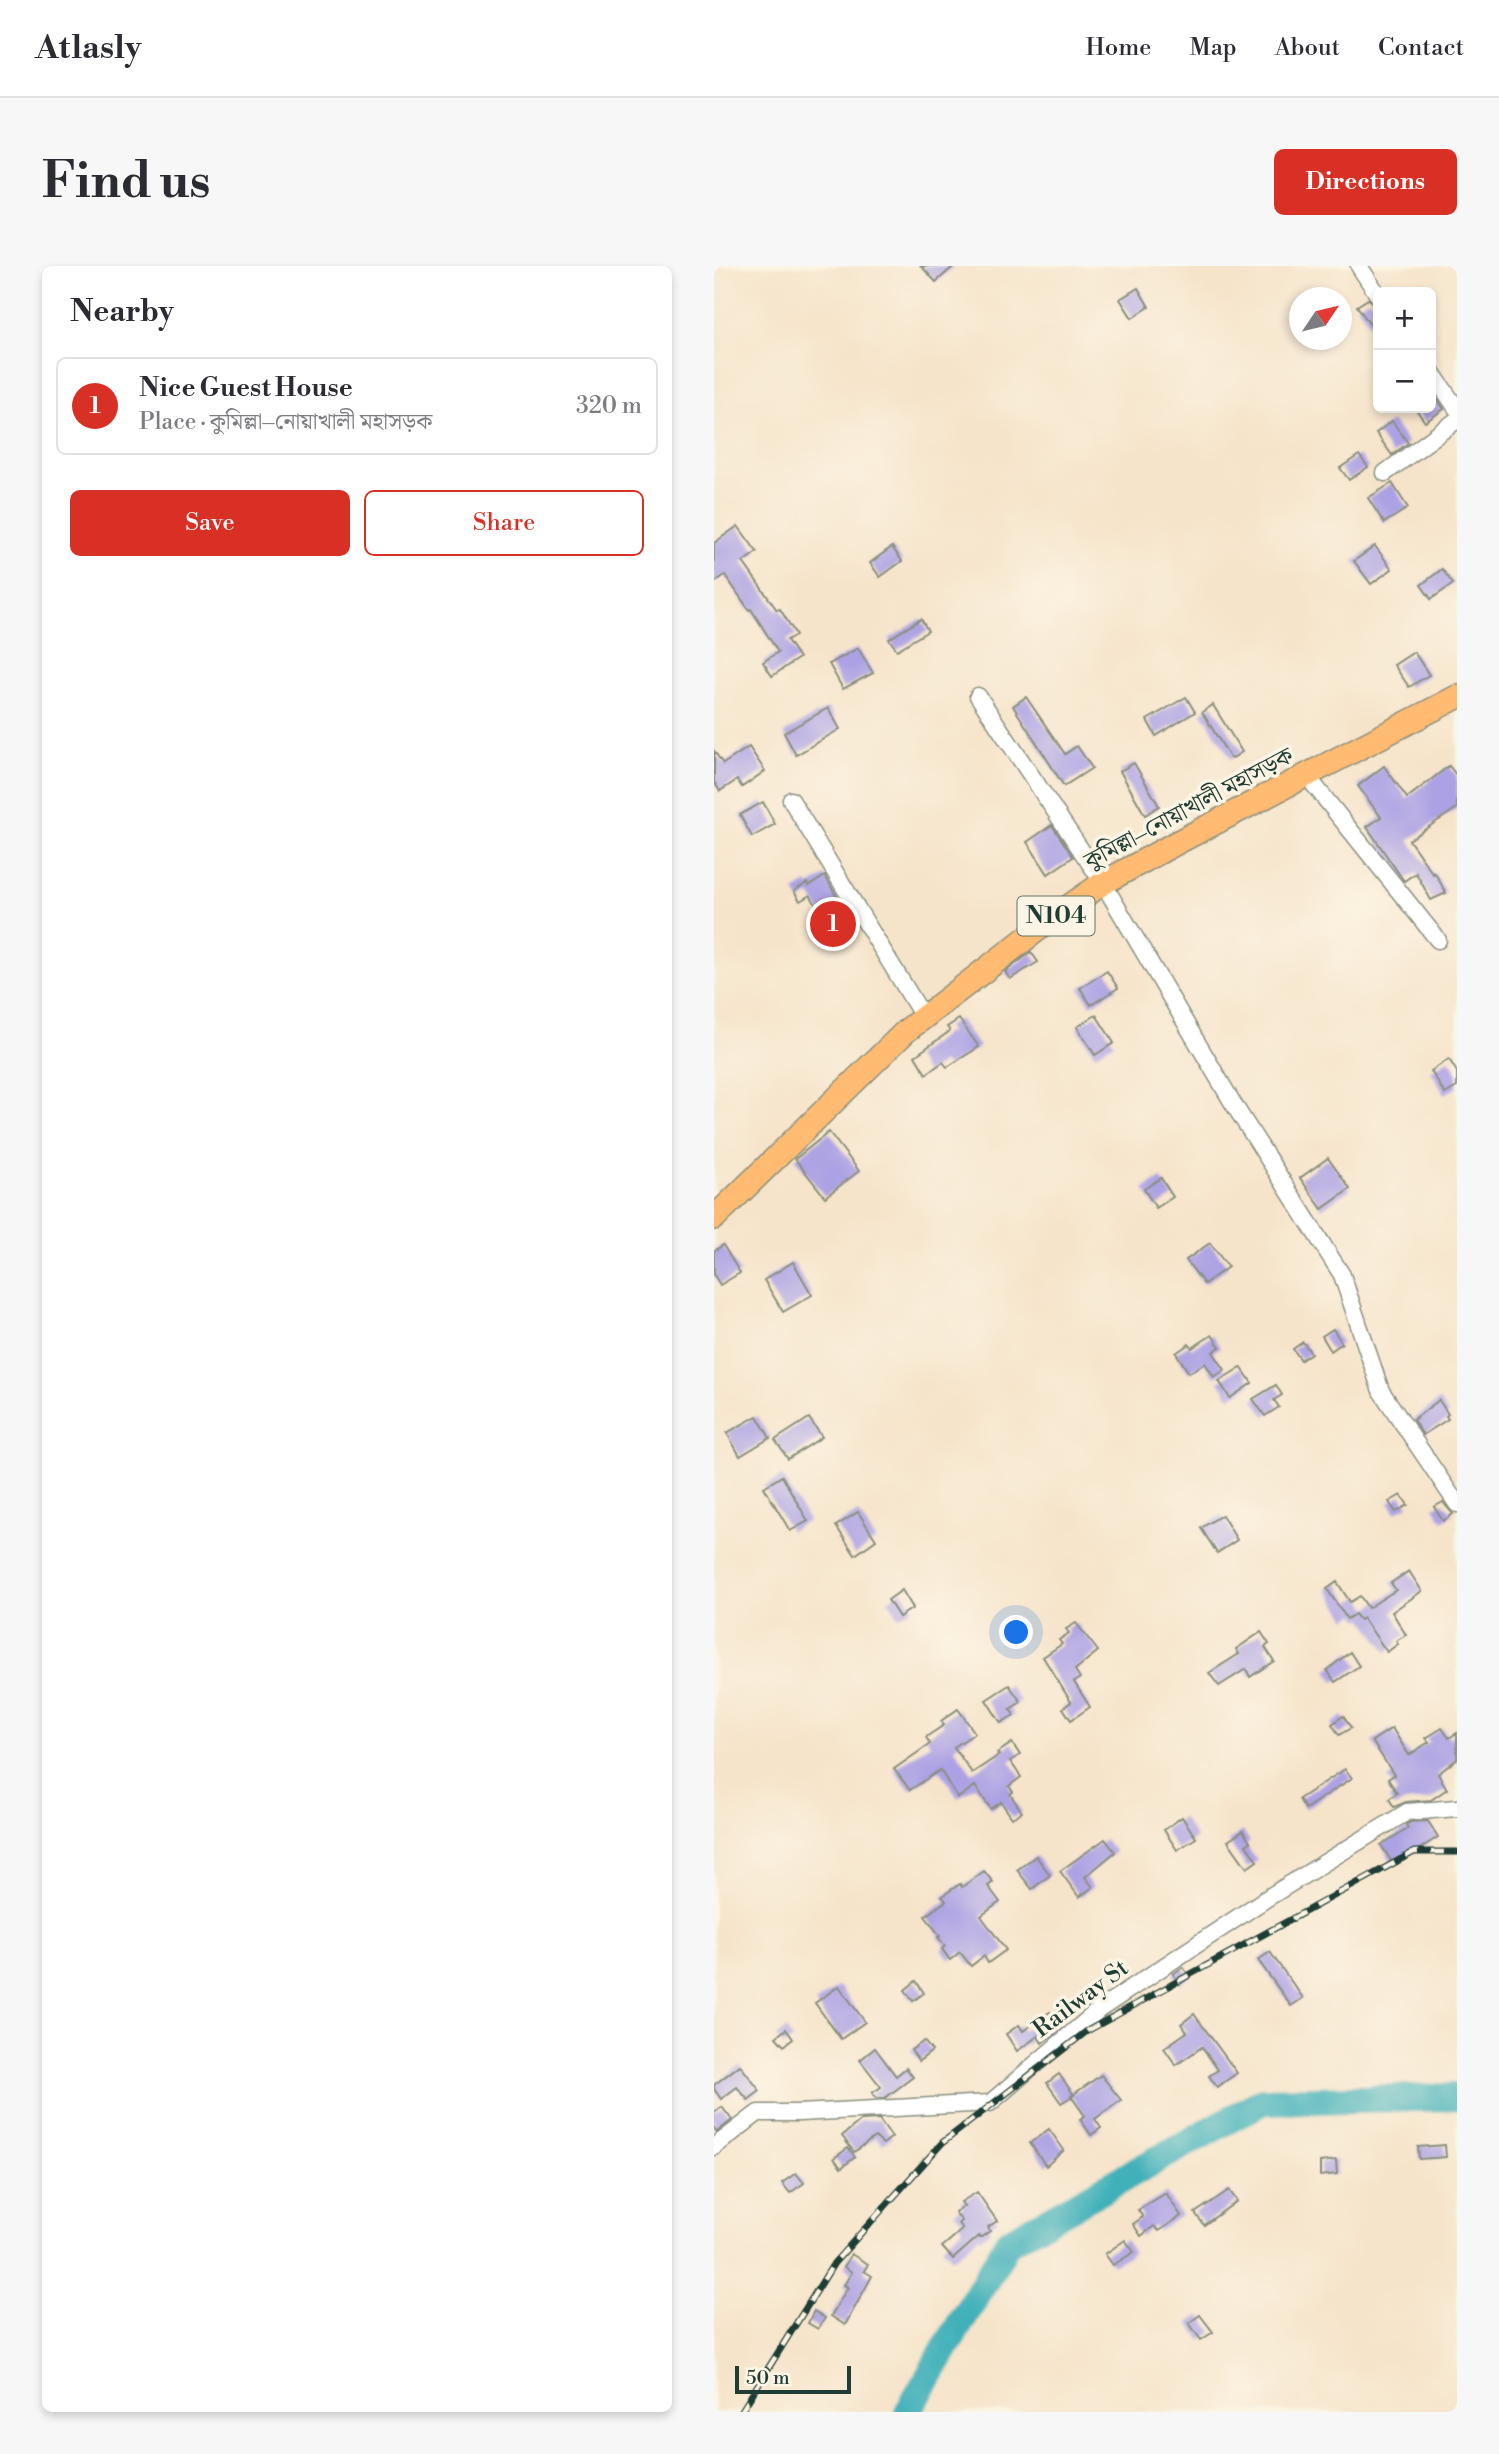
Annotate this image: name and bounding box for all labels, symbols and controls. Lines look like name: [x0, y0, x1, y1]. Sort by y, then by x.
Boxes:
text: Atlasly: [35, 28, 141, 69]
text: Home: [1086, 33, 1151, 63]
text: Map: [1189, 33, 1237, 63]
text: About: [1275, 33, 1340, 63]
text: Contact: [1378, 33, 1464, 63]
button: Directions: [1274, 149, 1457, 215]
text: Find us: [42, 152, 211, 213]
north arrow: [1289, 287, 1352, 350]
map controls: [1373, 287, 1436, 413]
button: +: [1373, 287, 1436, 350]
text: Nearby: [70, 293, 174, 331]
button: −: [1373, 350, 1436, 413]
text: Nice Guest House: [139, 372, 353, 404]
text: 1: [89, 392, 101, 420]
text: 320 m: [576, 392, 642, 420]
text: Place · কুমিল্লা–নোয়াখালী মহাসড়ক: [139, 408, 432, 436]
button: Save: [70, 490, 350, 556]
button: Share: [364, 490, 644, 556]
street label: কুমিল্লা–নোয়াখালী মহাসড়ক: [1078, 741, 1300, 877]
road number: N104: [1018, 896, 1094, 936]
pin: 1: [810, 898, 856, 950]
your location: [999, 1615, 1033, 1649]
street label: Railway St: [1027, 1953, 1135, 2045]
scale bar: [735, 2363, 850, 2395]
text: 50 m: [746, 2366, 790, 2390]

